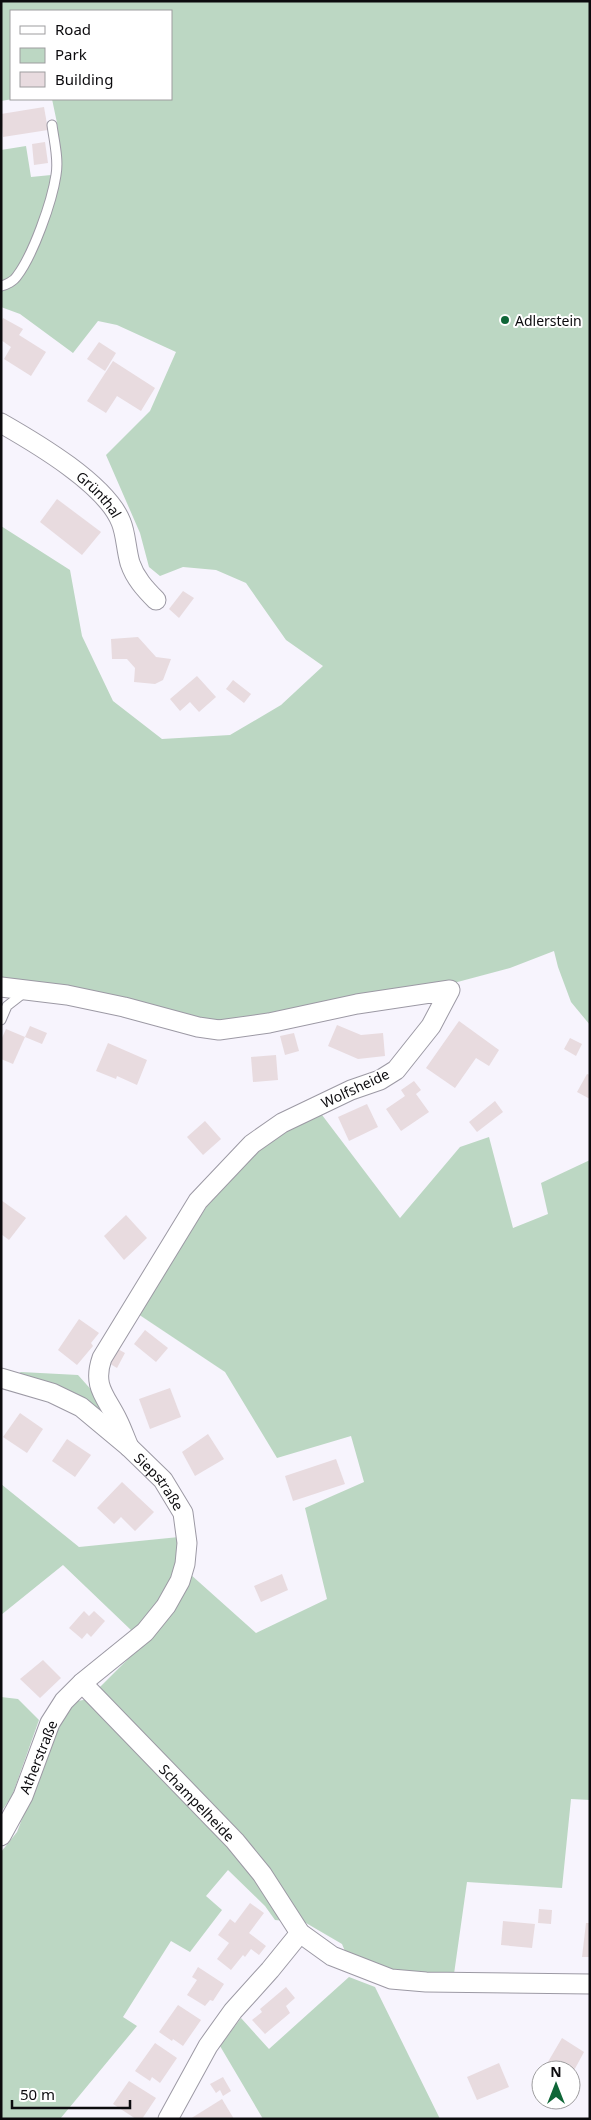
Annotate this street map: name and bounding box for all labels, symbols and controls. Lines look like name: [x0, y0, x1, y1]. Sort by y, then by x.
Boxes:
legend: [10, 10, 172, 100]
text: Road: [55, 19, 91, 39]
text: Park: [55, 44, 87, 64]
text: Building: [55, 69, 113, 89]
place label: Adlerstein: [515, 311, 582, 330]
marker: Adlerstein: [499, 314, 511, 326]
street label: Grünthal: [73, 466, 127, 521]
street label: Wolfsheide: [318, 1064, 392, 1112]
street label: Siepstraße: [130, 1448, 189, 1514]
street label: Atherstraße: [15, 1717, 61, 1797]
street label: Schampelheide: [156, 1759, 239, 1845]
north arrow: [531, 2060, 581, 2110]
text: N: [550, 2062, 562, 2081]
scale bar: [12, 2078, 130, 2110]
text: 50 m: [20, 2084, 55, 2104]

